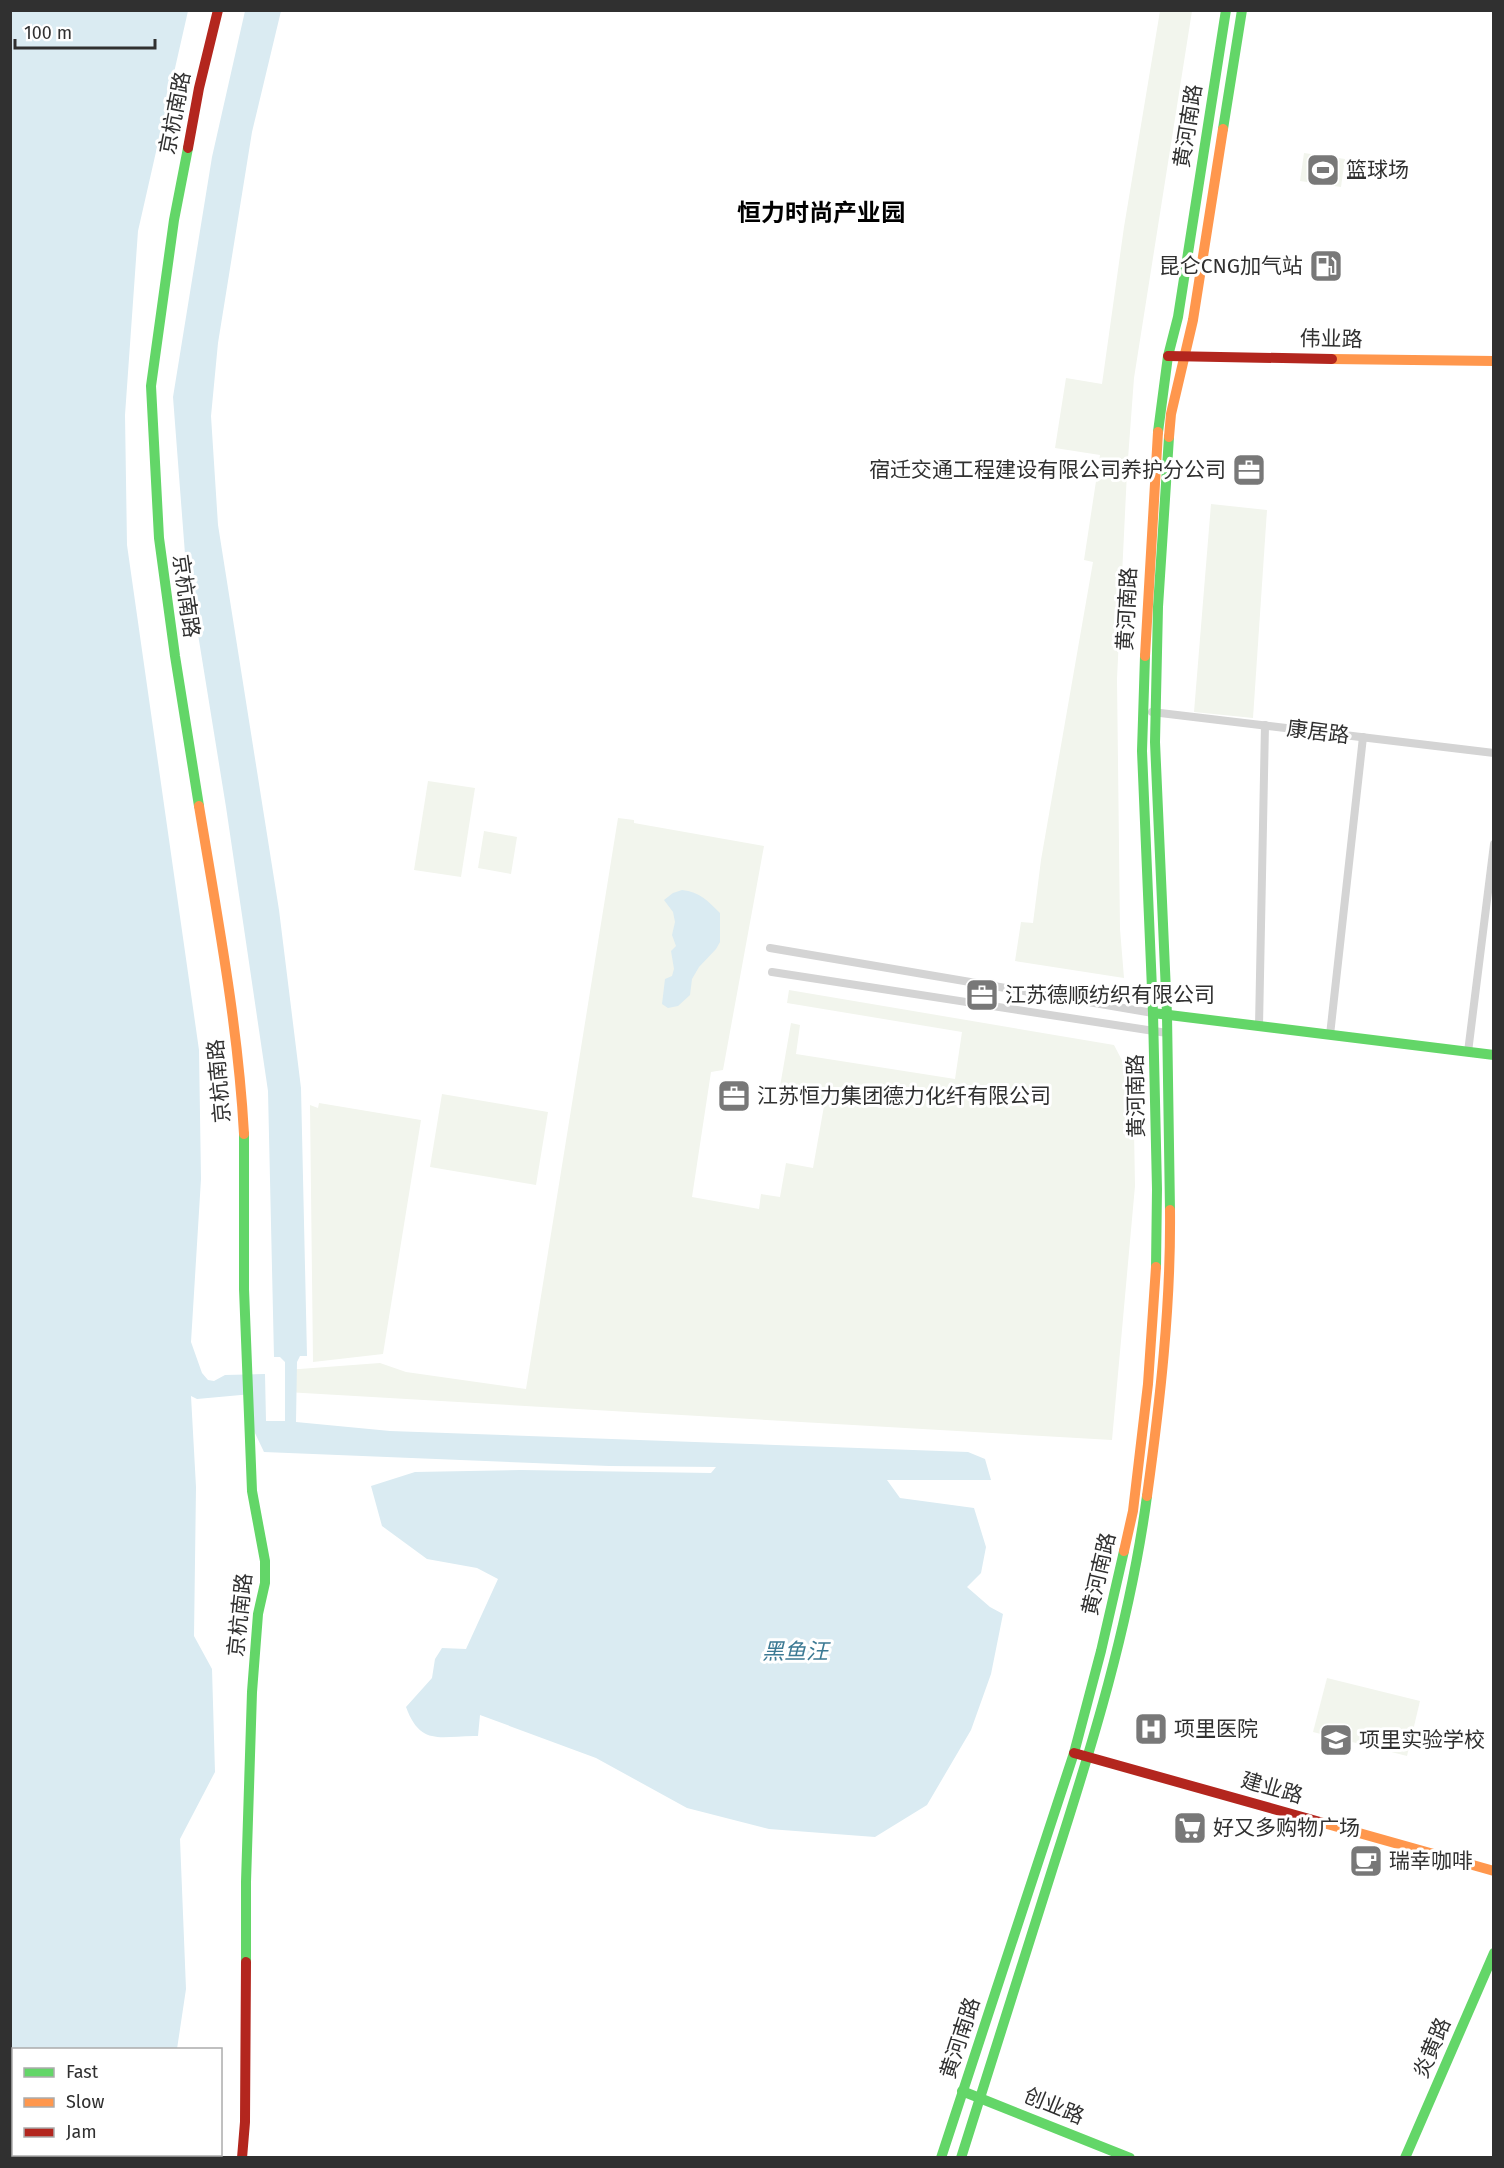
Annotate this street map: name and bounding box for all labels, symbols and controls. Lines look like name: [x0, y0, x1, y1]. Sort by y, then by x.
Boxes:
scale bar: [15, 12, 154, 50]
text: 100 m: [24, 22, 72, 44]
street label: 京杭南路: [154, 69, 196, 157]
street label: 黄河南路: [1169, 82, 1207, 170]
sports icon: 篮球场: [1305, 152, 1341, 188]
place label: 篮球场: [1346, 157, 1409, 183]
district label: 恒力时尚产业园: [737, 199, 905, 227]
fuel station icon: 昆仑CNG加气站: [1308, 248, 1344, 284]
place label: 昆仑CNG加气站: [1159, 253, 1303, 279]
street label: 伟业路: [1299, 325, 1363, 353]
office icon: 宿迁交通工程建设有限公司养护分公司: [1231, 452, 1267, 488]
place label: 宿迁交通工程建设有限公司养护分公司: [869, 457, 1226, 483]
street label: 京杭南路: [167, 553, 205, 639]
street label: 黄河南路: [1112, 566, 1142, 652]
street label: 康居路: [1285, 715, 1351, 749]
office icon: 江苏德顺纺织有限公司: [964, 977, 1000, 1013]
place label: 江苏德顺纺织有限公司: [1005, 982, 1215, 1008]
street label: 京杭南路: [202, 1038, 236, 1124]
street label: 黄河南路: [1122, 1054, 1150, 1138]
office icon: 江苏恒力集团德力化纤有限公司: [716, 1078, 752, 1114]
place label: 江苏恒力集团德力化纤有限公司: [757, 1083, 1051, 1109]
street label: 黄河南路: [1077, 1530, 1121, 1618]
street label: 京杭南路: [223, 1572, 257, 1658]
water label: 黑鱼汪: [762, 1638, 831, 1665]
hospital icon: 项里医院: [1133, 1711, 1169, 1747]
place label: 项里医院: [1174, 1716, 1258, 1742]
school or university icon: 项里实验学校: [1318, 1722, 1354, 1758]
place label: 项里实验学校: [1359, 1727, 1485, 1753]
street label: 建业路: [1238, 1767, 1306, 1809]
supermarket icon: 好又多购物广场: [1172, 1810, 1208, 1846]
place label: 好又多购物广场: [1213, 1815, 1360, 1841]
cafe icon: 瑞幸咖啡: [1348, 1843, 1384, 1879]
place label: 瑞幸咖啡: [1389, 1848, 1473, 1874]
street label: 黄河南路: [935, 1994, 985, 2082]
street label: 炎黄路: [1408, 2014, 1456, 2082]
legend: [12, 2048, 222, 2156]
text: Fast: [66, 2061, 99, 2083]
street label: 创业路: [1020, 2082, 1088, 2130]
text: Slow: [66, 2091, 105, 2113]
text: Jam: [66, 2121, 97, 2143]

